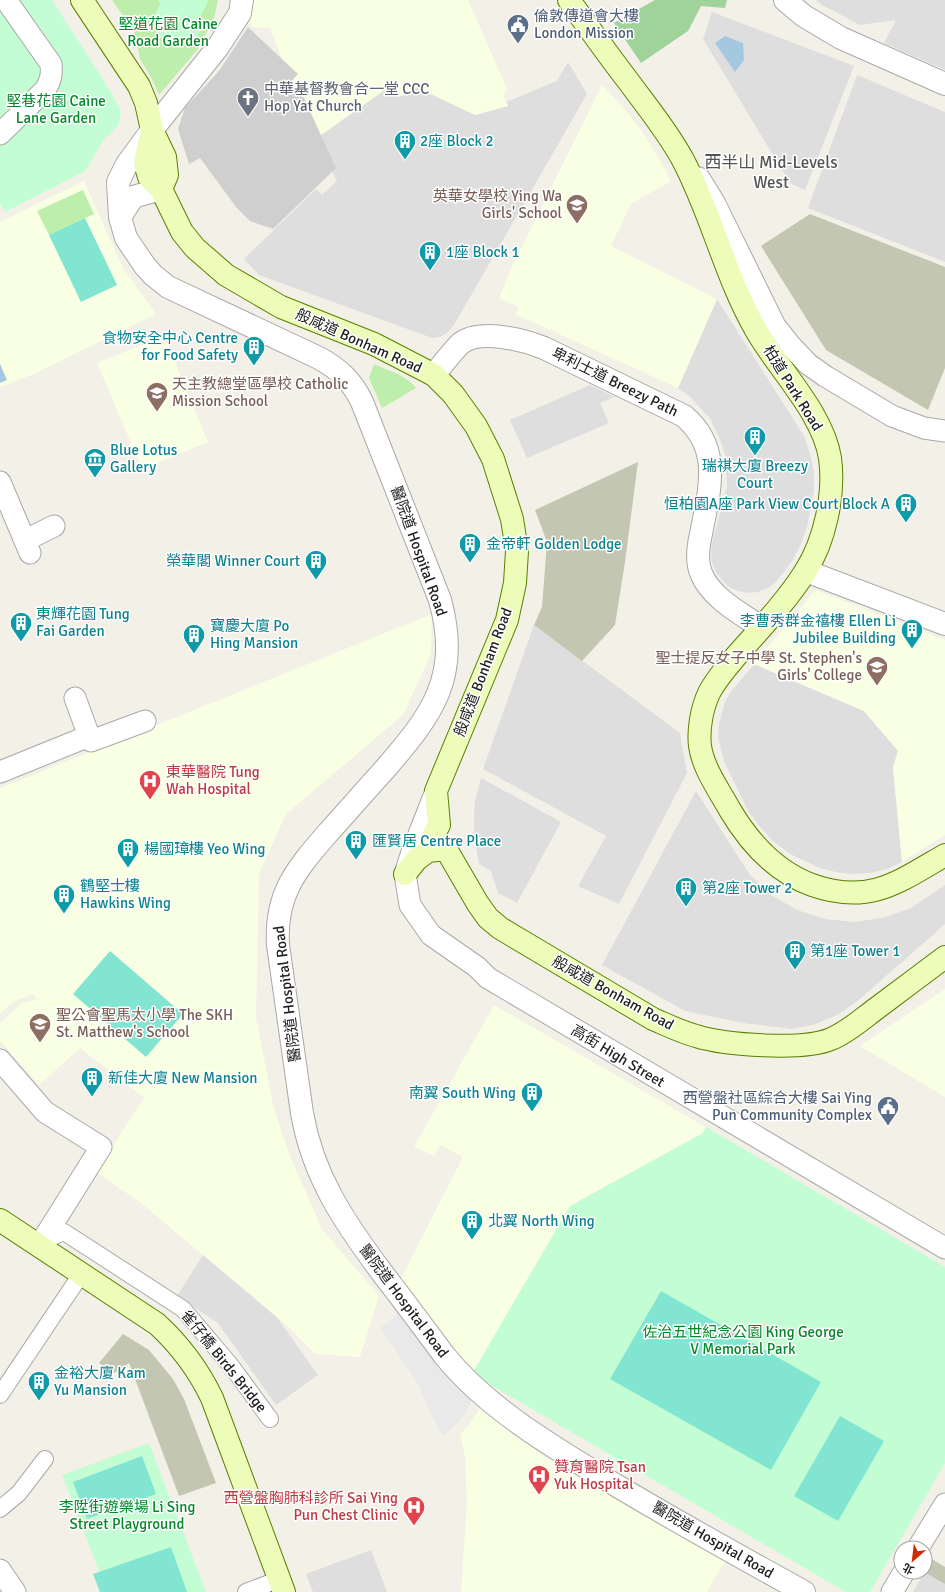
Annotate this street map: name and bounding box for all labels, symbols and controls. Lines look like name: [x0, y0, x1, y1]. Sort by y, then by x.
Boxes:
place label: 倫敦傳道會大樓 London Mission: [534, 7, 639, 42]
public building icon: 倫敦傳道會大樓 London Mission: [505, 12, 531, 45]
park label: 堅道花園 Caine Road Garden: [118, 15, 218, 50]
place label: 中華基督教會合一堂 CCC Hop Yat Church: [264, 80, 429, 115]
church icon: 中華基督教會合一堂 CCC Hop Yat Church: [235, 85, 261, 118]
park label: 堅巷花園 Caine Lane Garden: [6, 92, 106, 127]
building icon: 2座 Block 2: [392, 128, 418, 161]
place label: 2座 Block 2: [420, 132, 494, 150]
district label: 西半山 Mid-Levels West: [704, 152, 838, 193]
place label: 英華女學校 Ying Wa Girls' School: [433, 187, 562, 222]
school or university icon: 英華女學校 Ying Wa Girls' School: [564, 192, 590, 225]
building icon: 1座 Block 1: [417, 239, 443, 272]
place label: 1座 Block 1: [446, 243, 520, 261]
street label: 般咸道 Bonham Road: [293, 305, 425, 377]
place label: 食物安全中心 Centre for Food Safety: [102, 329, 238, 364]
building icon: 食物安全中心 Centre for Food Safety: [241, 334, 267, 367]
street label: 柏道 Park Road: [760, 342, 826, 434]
street label: 卑利士道 Breezy Path: [549, 344, 681, 420]
place label: 天主教總堂區學校 Catholic Mission School: [172, 375, 348, 410]
school or university icon: 天主教總堂區學校 Catholic Mission School: [144, 380, 170, 413]
building icon: 瑞祺大廈 Breezy Court: [742, 424, 768, 457]
place label: Blue Lotus Gallery: [110, 441, 178, 476]
museum icon: Blue Lotus Gallery: [82, 446, 108, 479]
place label: 瑞祺大廈 Breezy Court: [702, 457, 808, 492]
street label: 醫院道 Hospital Road: [387, 483, 451, 619]
building icon: 恒柏園A座 Park View Court Block A: [893, 491, 919, 524]
place label: 恒柏園A座 Park View Court Block A: [664, 495, 890, 513]
building icon: 金帝軒 Golden Lodge: [457, 531, 483, 564]
place label: 金帝軒 Golden Lodge: [486, 535, 622, 553]
building icon: 榮華閣 Winner Court: [303, 548, 329, 581]
place label: 榮華閣 Winner Court: [166, 552, 300, 570]
place label: 東輝花園 Tung Fai Garden: [36, 605, 130, 640]
street label: 般咸道 Bonham Road: [450, 605, 516, 739]
building icon: 東輝花園 Tung Fai Garden: [8, 610, 34, 643]
place label: 李曹秀群金禧樓 Ellen Li Jubilee Building: [740, 612, 896, 647]
place label: 寶慶大廈 Po Hing Mansion: [210, 617, 298, 652]
building icon: 李曹秀群金禧樓 Ellen Li Jubilee Building: [899, 617, 925, 650]
building icon: 寶慶大廈 Po Hing Mansion: [181, 622, 207, 655]
place label: 聖士提反女子中學 St. Stephen's Girls' College: [655, 649, 862, 684]
school or university icon: 聖士提反女子中學 St. Stephen's Girls' College: [864, 654, 890, 687]
place label: 東華醫院 Tung Wah Hospital: [166, 763, 260, 798]
hospital icon: 東華醫院 Tung Wah Hospital: [137, 768, 163, 801]
building icon: 匯賢居 Centre Place: [343, 828, 369, 861]
place label: 匯賢居 Centre Place: [372, 832, 501, 850]
building icon: 楊國璋樓 Yeo Wing: [115, 836, 141, 869]
place label: 楊國璋樓 Yeo Wing: [144, 840, 266, 858]
building icon: 第2座 Tower 2: [673, 875, 699, 908]
place label: 鶴堅士樓 Hawkins Wing: [80, 877, 171, 912]
place label: 第2座 Tower 2: [702, 879, 792, 897]
building icon: 鶴堅士樓 Hawkins Wing: [51, 882, 77, 915]
street label: 醫院道 Hospital Road: [270, 925, 304, 1063]
building icon: 第1座 Tower 1: [782, 938, 808, 971]
place label: 第1座 Tower 1: [810, 942, 900, 960]
street label: 般咸道 Bonham Road: [549, 952, 677, 1034]
place label: 聖公會聖馬太小學 The SKH St. Matthew's School: [56, 1006, 233, 1041]
school or university icon: 聖公會聖馬太小學 The SKH St. Matthew's School: [27, 1011, 53, 1044]
street label: 高街 High Street: [568, 1021, 668, 1091]
building icon: 新佳大廈 New Mansion: [79, 1065, 105, 1098]
place label: 新佳大廈 New Mansion: [108, 1069, 258, 1087]
building icon: 南翼 South Wing: [519, 1080, 545, 1113]
place label: 南翼 South Wing: [409, 1084, 516, 1102]
place label: 西營盤社區綜合大樓 Sai Ying Pun Community Complex: [683, 1089, 872, 1124]
public building icon: 西營盤社區綜合大樓 Sai Ying Pun Community Complex: [875, 1094, 901, 1127]
building icon: 北翼 North Wing: [459, 1208, 485, 1241]
place label: 北翼 North Wing: [488, 1212, 595, 1230]
street label: 醫院道 Hospital Road: [355, 1241, 453, 1361]
street label: 雀仔橋 Birds Bridge: [177, 1306, 271, 1416]
park label: 佐治五世紀念公園 King George V Memorial Park: [642, 1323, 844, 1358]
place label: 金裕大廈 Kam Yu Mansion: [54, 1364, 146, 1399]
building icon: 金裕大廈 Kam Yu Mansion: [26, 1369, 52, 1402]
place label: 贊育醫院 Tsan Yuk Hospital: [554, 1458, 646, 1493]
hospital icon: 贊育醫院 Tsan Yuk Hospital: [526, 1463, 552, 1496]
place label: 西營盤胸肺科診所 Sai Ying Pun Chest Clinic: [224, 1489, 398, 1524]
hospital icon: 西營盤胸肺科診所 Sai Ying Pun Chest Clinic: [401, 1494, 427, 1527]
park label: 李陞街遊樂場 Li Sing Street Playground: [59, 1498, 195, 1533]
street label: 醫院道 Hospital Road: [649, 1498, 777, 1582]
north arrow: [893, 1540, 933, 1580]
text: 北: [901, 1560, 916, 1577]

